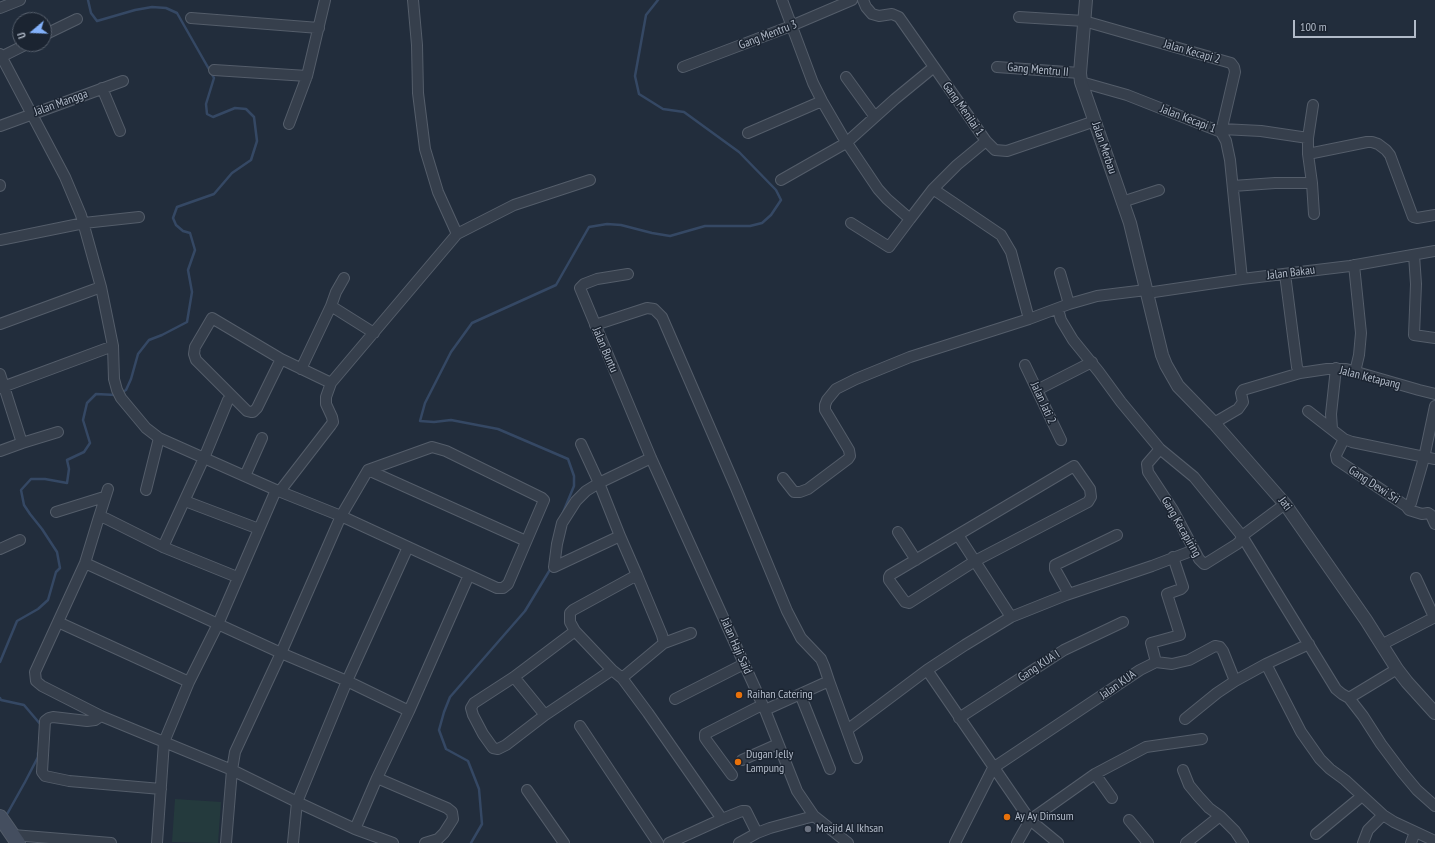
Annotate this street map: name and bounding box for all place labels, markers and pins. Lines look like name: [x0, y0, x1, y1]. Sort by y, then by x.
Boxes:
place label: Raihan Catering: [747, 688, 813, 702]
marker: Raihan Catering: [734, 690, 744, 700]
place label: Dugan Jelly Lampung: [746, 748, 793, 776]
marker: Dugan Jelly Lampung: [733, 757, 743, 767]
place label: Ay Ay Dimsum: [1015, 810, 1074, 824]
marker: Ay Ay Dimsum: [1002, 812, 1012, 822]
place label: Masjid Al Ikhsan: [816, 822, 883, 836]
marker: Masjid Al Ikhsan: [803, 824, 813, 834]

